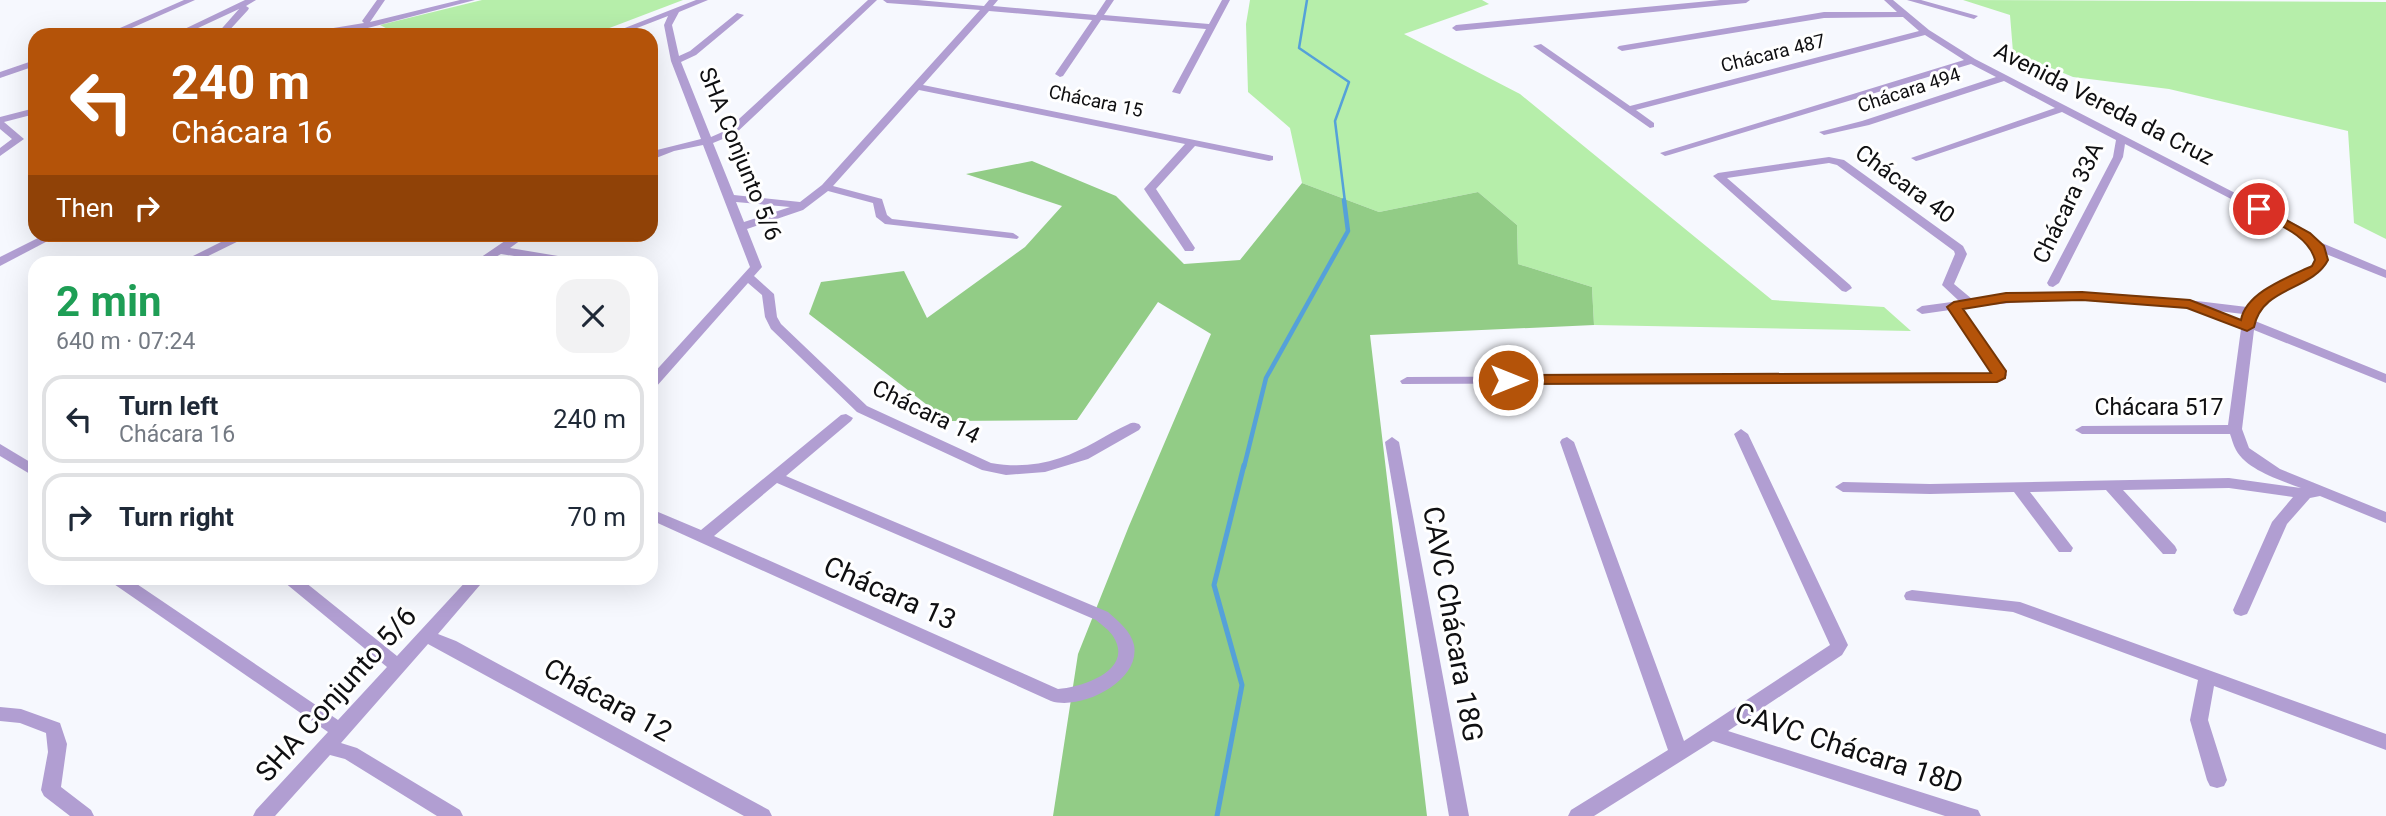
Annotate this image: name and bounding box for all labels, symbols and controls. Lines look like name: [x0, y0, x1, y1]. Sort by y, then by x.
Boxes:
street label: Chácara 487: [1718, 29, 1828, 77]
street label: Avenida Vereda da Cruz: [1990, 37, 2218, 171]
text: 240 m: [171, 54, 310, 111]
icon: left: [56, 56, 147, 147]
street label: Chácara 494: [1855, 62, 1964, 117]
street label: SHA Conjunto 5/6: [693, 64, 787, 244]
street label: Chácara 15: [1047, 80, 1145, 122]
text: Chácara 16: [171, 113, 333, 151]
street label: Chácara 33A: [2027, 138, 2109, 268]
street label: Chácara 40: [1850, 139, 1960, 229]
pin: [2229, 179, 2289, 239]
icon: right: [128, 189, 166, 227]
icon: arrive: [2240, 190, 2278, 228]
text: Then: [56, 193, 114, 223]
text: 2 min: [56, 277, 162, 326]
button: close: [556, 279, 630, 353]
text: 640 m · 07:24: [56, 328, 195, 355]
position arrow: [1471, 343, 1545, 417]
street label: Chácara 14: [868, 374, 984, 450]
text: Turn left: [119, 391, 218, 421]
street label: Chácara 517: [2094, 394, 2224, 421]
icon: left: [60, 400, 98, 438]
text: 240 m: [553, 404, 626, 434]
text: Chácara 16: [119, 421, 235, 448]
icon: right: [60, 498, 98, 536]
text: Turn right: [119, 502, 234, 532]
text: 70 m: [568, 502, 626, 532]
street label: CAVC Chácara 18G: [1416, 504, 1490, 744]
street label: Chácara 13: [819, 549, 961, 637]
street label: SHA Conjunto 5/6: [249, 600, 423, 788]
street label: Chácara 12: [538, 651, 678, 749]
street label: CAVC Chácara 18D: [1731, 696, 1967, 800]

